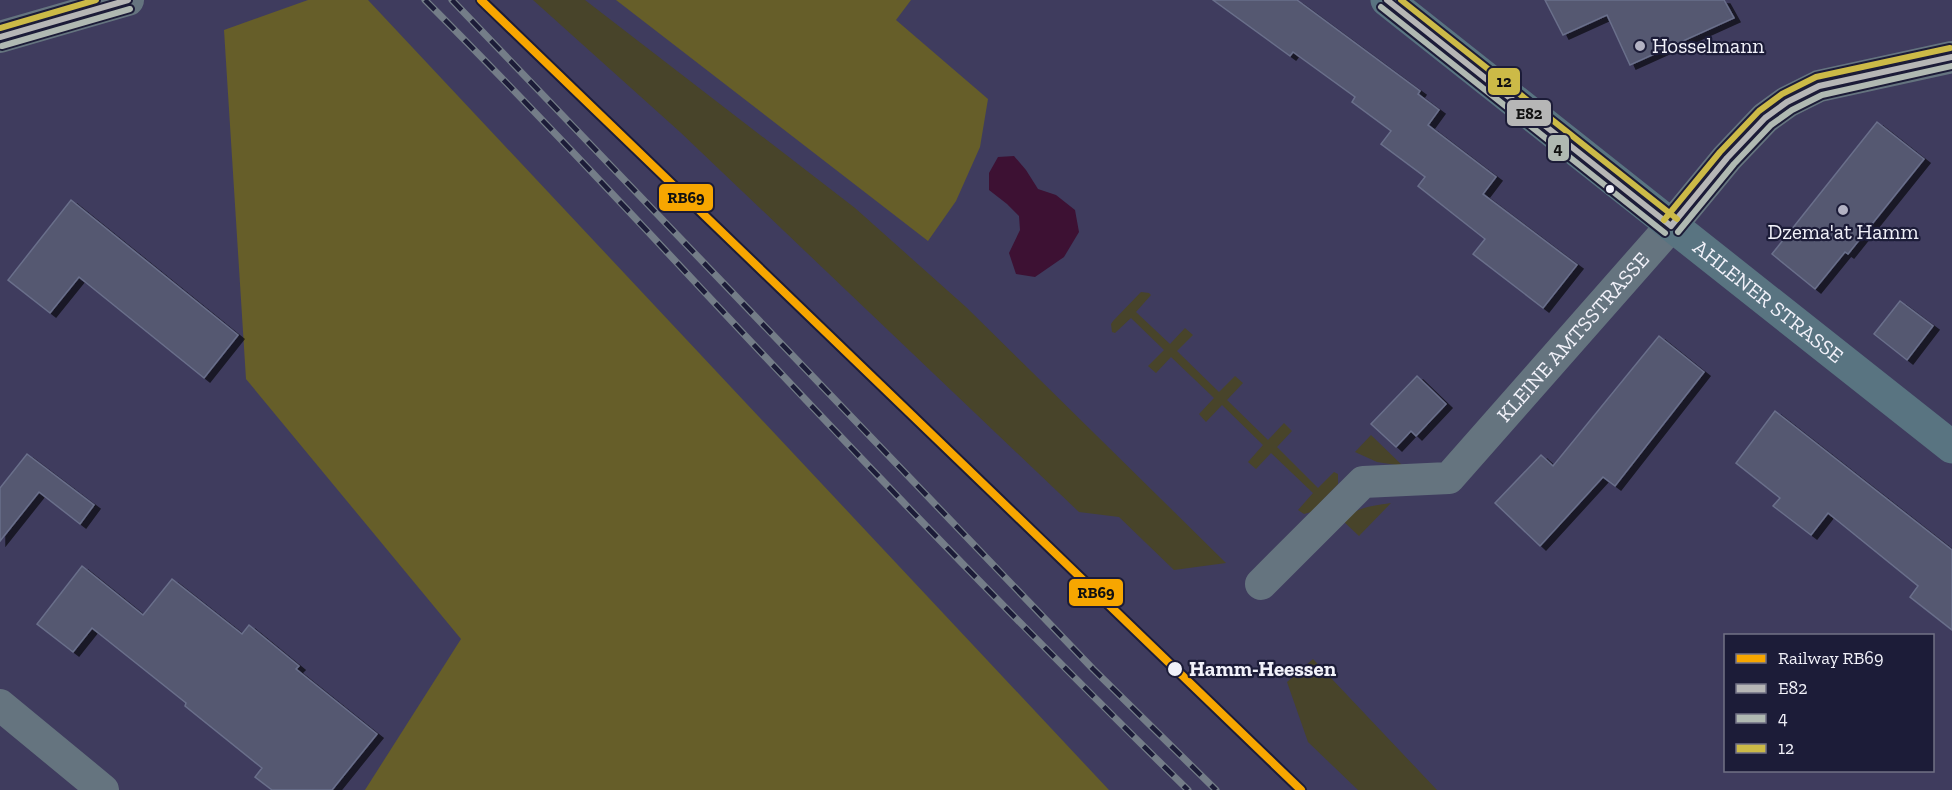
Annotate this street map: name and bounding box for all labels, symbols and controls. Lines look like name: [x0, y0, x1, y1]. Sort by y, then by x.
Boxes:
place label: Hosselmann: [1652, 33, 1764, 58]
marker: Hosselmann: [1633, 39, 1647, 53]
line badge: 12: [1487, 67, 1521, 96]
text: 12: [1496, 72, 1512, 91]
line badge: E82: [1506, 99, 1552, 127]
text: E82: [1516, 104, 1543, 123]
line badge: 4: [1547, 134, 1570, 162]
text: 4: [1553, 139, 1563, 158]
line badge: RB69: [658, 183, 714, 212]
unlabelled marker: [1604, 183, 1616, 195]
text: RB69: [667, 188, 705, 207]
marker: Dzema'at Hamm: [1836, 203, 1850, 217]
place label: Dzema'at Hamm: [1767, 219, 1919, 244]
street label: AHLENER STRASSE: [1688, 234, 1849, 368]
street label: KLEINE AMTSSTRASSE: [1491, 247, 1654, 427]
line badge: RB69: [1068, 578, 1124, 607]
text: RB69: [1077, 583, 1115, 602]
legend: [1724, 634, 1934, 772]
text: Railway RB69: [1778, 647, 1883, 669]
place label: Hamm-Heessen: [1189, 656, 1337, 681]
marker: Hamm-Heessen: [1166, 660, 1184, 678]
text: E82: [1778, 677, 1808, 699]
text: 4: [1778, 707, 1788, 729]
text: 12: [1778, 737, 1794, 759]

